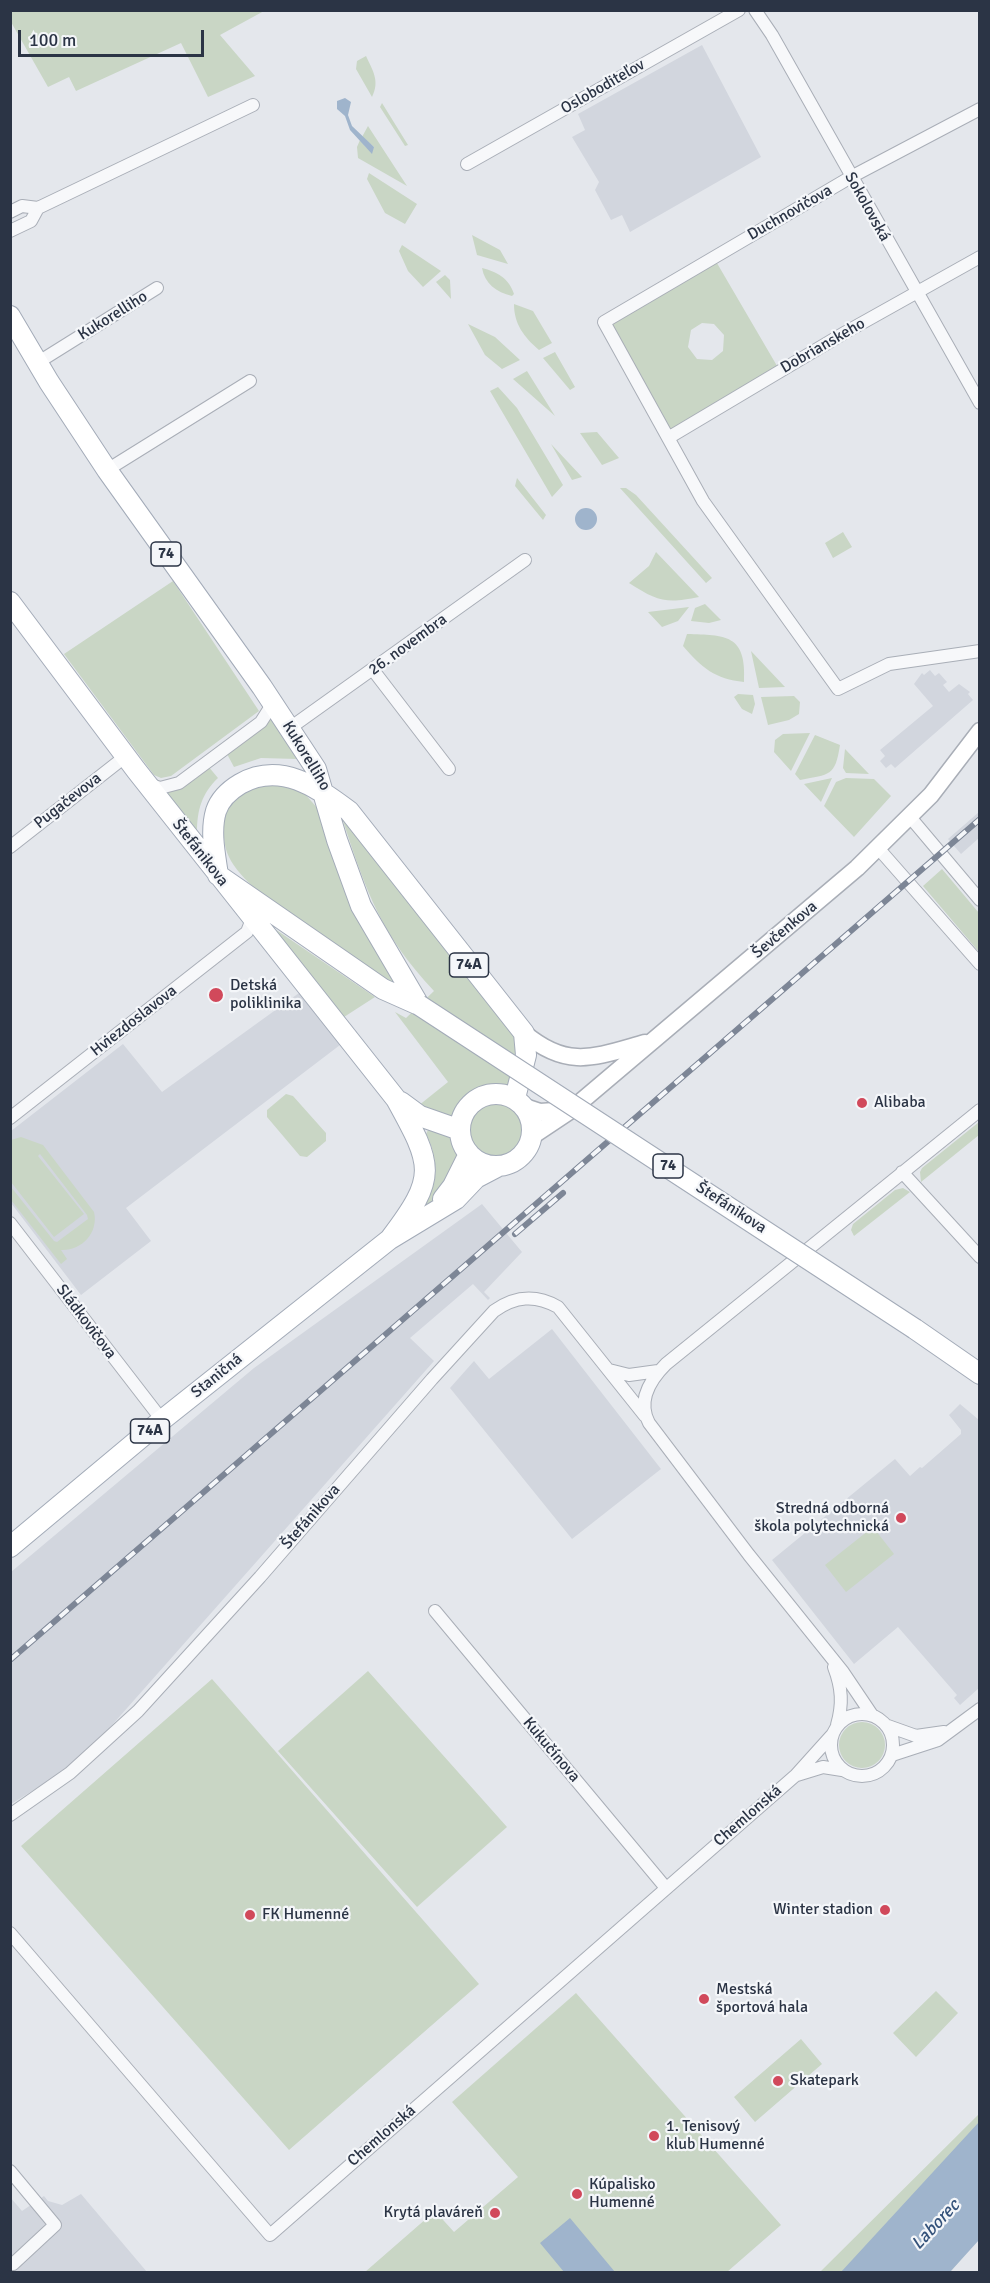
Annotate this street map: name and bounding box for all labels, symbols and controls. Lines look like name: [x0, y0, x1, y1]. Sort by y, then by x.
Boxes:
scale bar: [21, 18, 207, 56]
text: 100 m: [29, 29, 76, 51]
street label: Osloboditeľov: [558, 55, 648, 119]
street label: Sokolovská: [840, 169, 894, 245]
street label: Duchnovičova: [744, 181, 836, 245]
street label: Kukorelliho: [75, 287, 151, 345]
street label: Dobrianskeho: [777, 314, 869, 378]
road number: 74: [151, 542, 181, 566]
street label: 26. novembra: [365, 610, 451, 680]
street label: Kukorelliho: [278, 718, 334, 794]
street label: Pugačevova: [31, 769, 105, 833]
street label: Štefánikova: [168, 816, 232, 890]
street label: Ševčenkova: [748, 897, 822, 963]
road number: 74A: [450, 953, 488, 977]
place label: Detská poliklinika: [230, 976, 302, 1014]
street label: Hviezdoslavova: [87, 981, 181, 1061]
marker: Detská poliklinika: [207, 986, 225, 1004]
place label: Alibaba: [874, 1093, 926, 1113]
marker: Alibaba: [855, 1096, 869, 1110]
road number: 74: [653, 1154, 683, 1178]
street label: Štefánikova: [692, 1178, 770, 1238]
street label: Sládkovičova: [52, 1281, 120, 1363]
street label: Staničná: [188, 1350, 246, 1402]
road number: 74A: [130, 1419, 170, 1443]
street label: Štefánikova: [277, 1480, 345, 1554]
place label: Stredná odborná škola polytechnická: [754, 1499, 889, 1537]
marker: Stredná odborná škola polytechnická: [894, 1511, 908, 1525]
street label: Kukučínova: [518, 1714, 584, 1786]
street label: Chemlonská: [710, 1781, 786, 1851]
place label: Winter stadion: [773, 1900, 873, 1920]
marker: Winter stadion: [878, 1903, 892, 1917]
place label: FK Humenné: [262, 1905, 349, 1925]
marker: FK Humenné: [243, 1908, 257, 1922]
place label: Mestská športová hala: [716, 1980, 808, 2018]
marker: Mestská športová hala: [697, 1992, 711, 2006]
place label: Skatepark: [790, 2071, 859, 2091]
marker: Skatepark: [771, 2074, 785, 2088]
street label: Chemlonská: [344, 2101, 420, 2171]
place label: 1. Tenisový klub Humenné: [666, 2117, 765, 2155]
marker: 1. Tenisový klub Humenné: [647, 2129, 661, 2143]
place label: Kúpalisko Humenné: [589, 2175, 656, 2213]
marker: Kúpalisko Humenné: [570, 2187, 584, 2201]
water label: Laborec: [907, 2195, 965, 2255]
place label: Krytá plaváreň: [384, 2203, 483, 2223]
marker: Krytá plaváreň: [488, 2206, 502, 2220]

